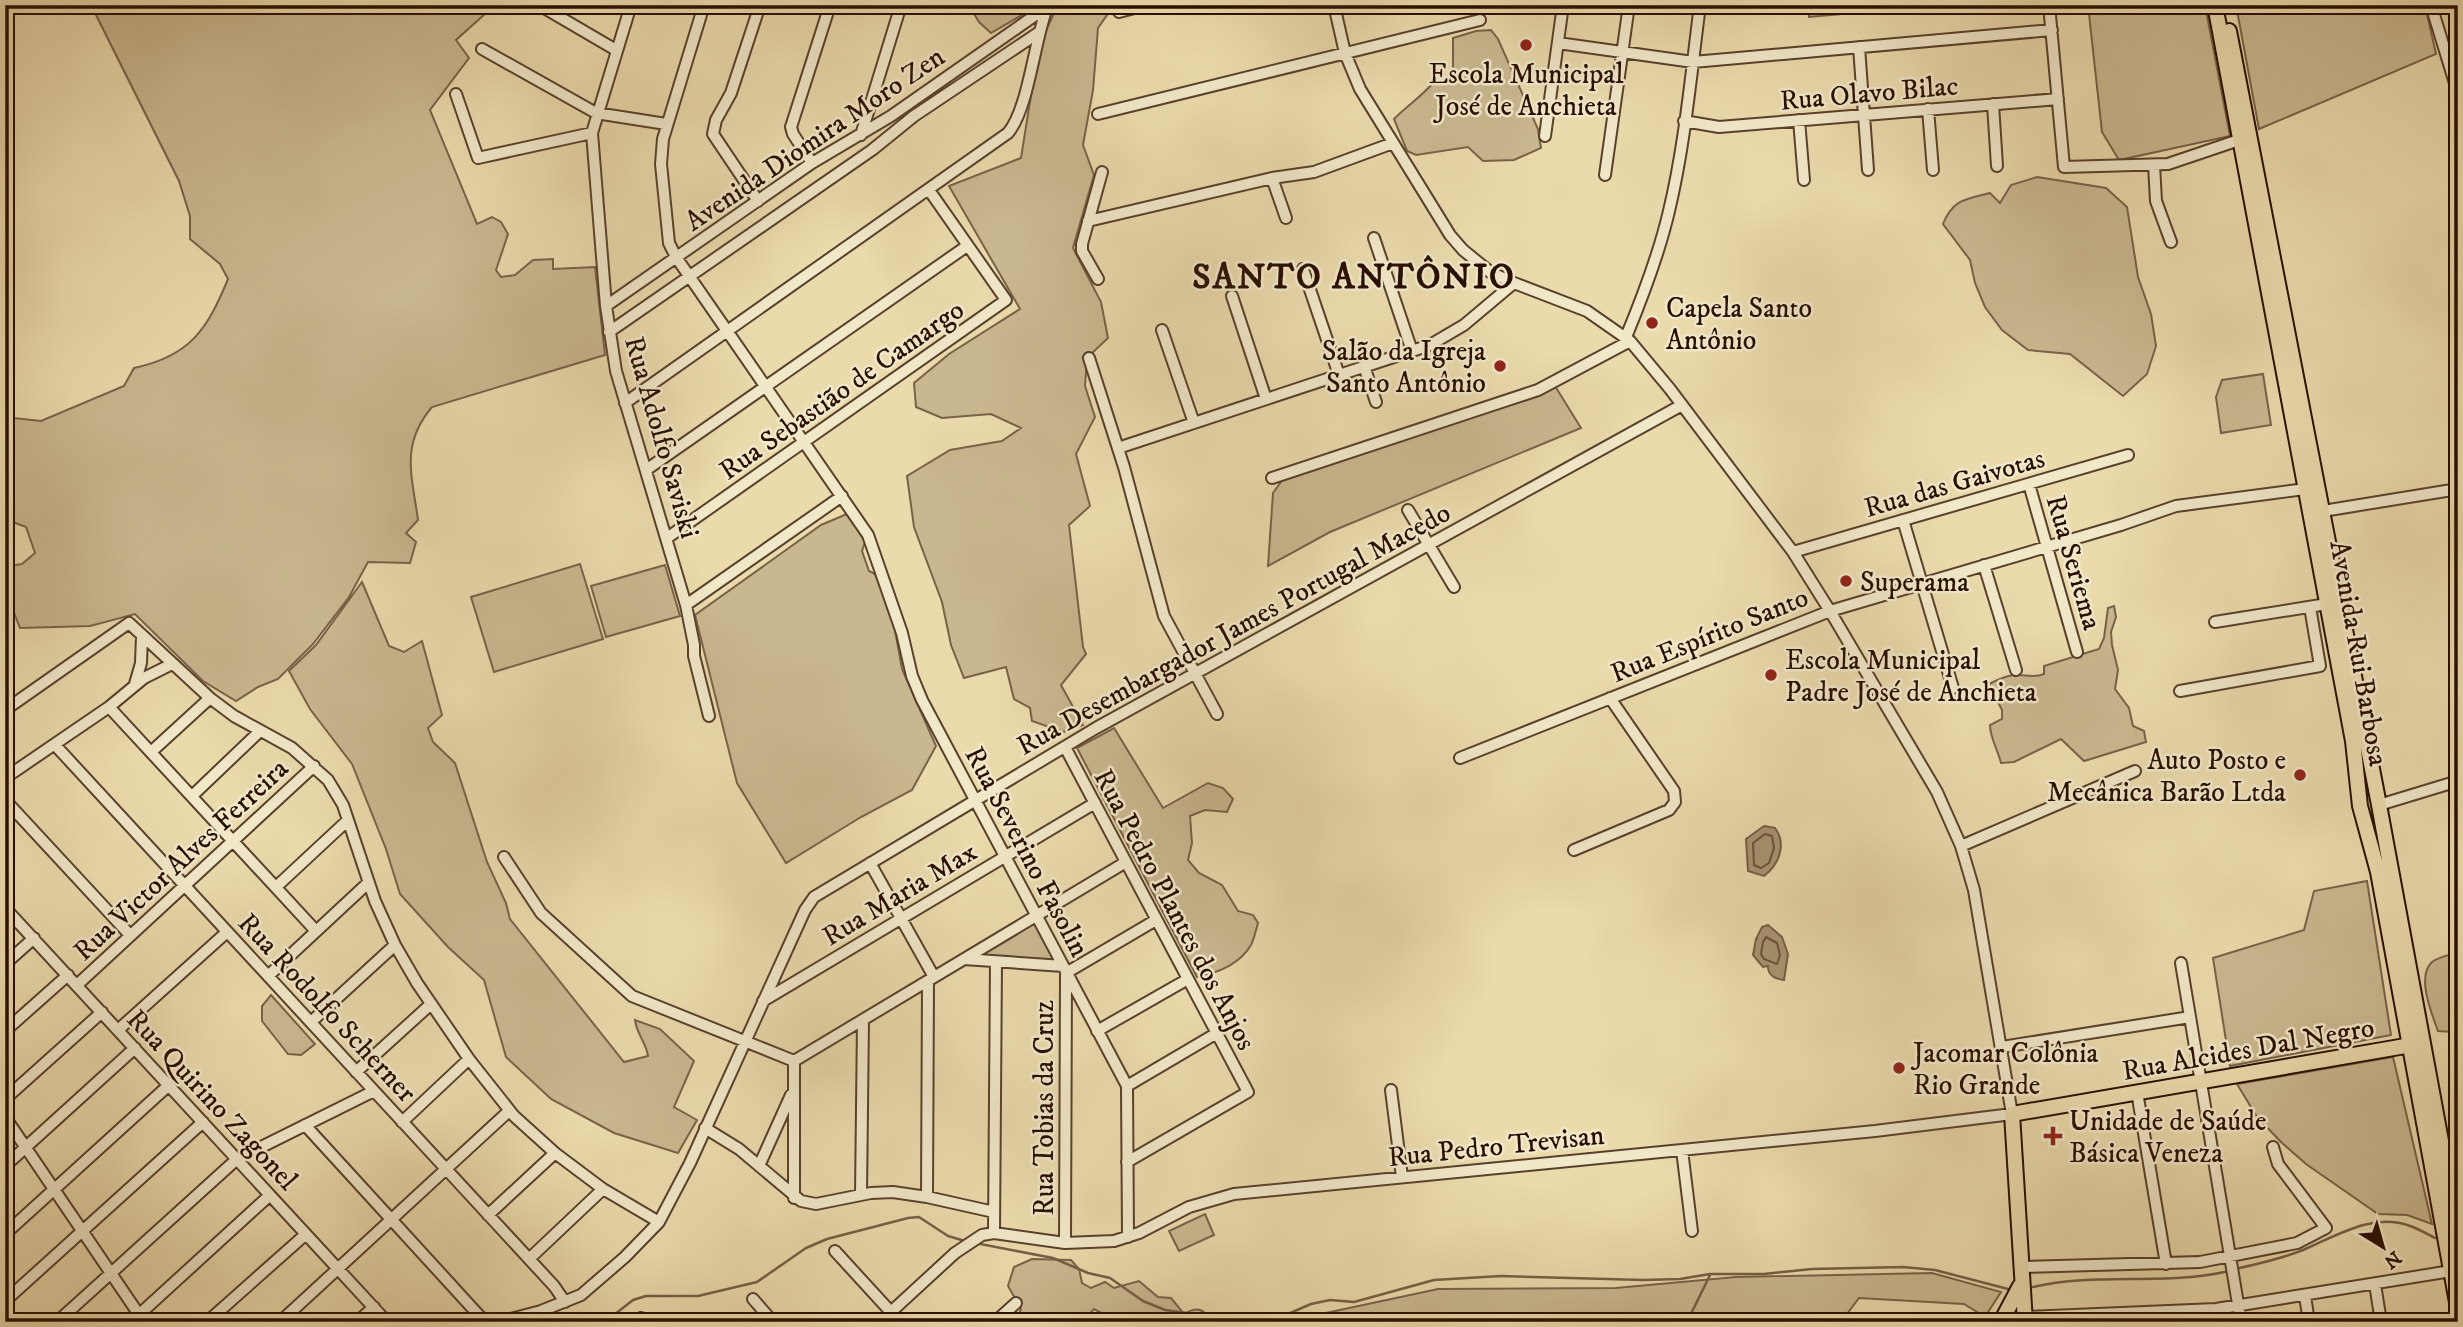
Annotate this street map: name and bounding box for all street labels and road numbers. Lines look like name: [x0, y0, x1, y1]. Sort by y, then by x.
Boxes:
street label: Avenida Diomira Moro Zen: [678, 39, 952, 239]
street label: Rua Olavo Bilac: [1779, 68, 1960, 119]
street label: Rua Sebastião de Camargo: [713, 292, 971, 488]
street label: Rua Adolfo Saviski: [616, 332, 707, 543]
street label: Rua das Gaivotas: [1860, 441, 2049, 526]
street label: Rua Seriema: [2038, 491, 2109, 634]
street label: Rua Desembargador James Portugal Macedo: [1011, 495, 1457, 764]
street label: Avenida Rui Barbosa: [2321, 538, 2396, 769]
street label: Rua Espírito Santo: [1606, 580, 1814, 691]
street label: Rua Severino Fasolin: [956, 740, 1097, 963]
street label: Rua Victor Alves Ferreira: [66, 751, 296, 969]
street label: Rua Pedro Plantes dos Anjos: [1086, 763, 1264, 1056]
street label: Rua Maria Max: [816, 834, 984, 954]
street label: Rua Rodolfo Scherner: [230, 906, 424, 1110]
street label: Rua Tobias da Cruz: [1027, 1000, 1062, 1216]
street label: Rua Quirino Zagonel: [119, 1002, 305, 1198]
street label: Rua Alcides Dal Negro: [2120, 1010, 2377, 1089]
street label: Rua Pedro Trevisan: [1386, 1118, 1606, 1175]

